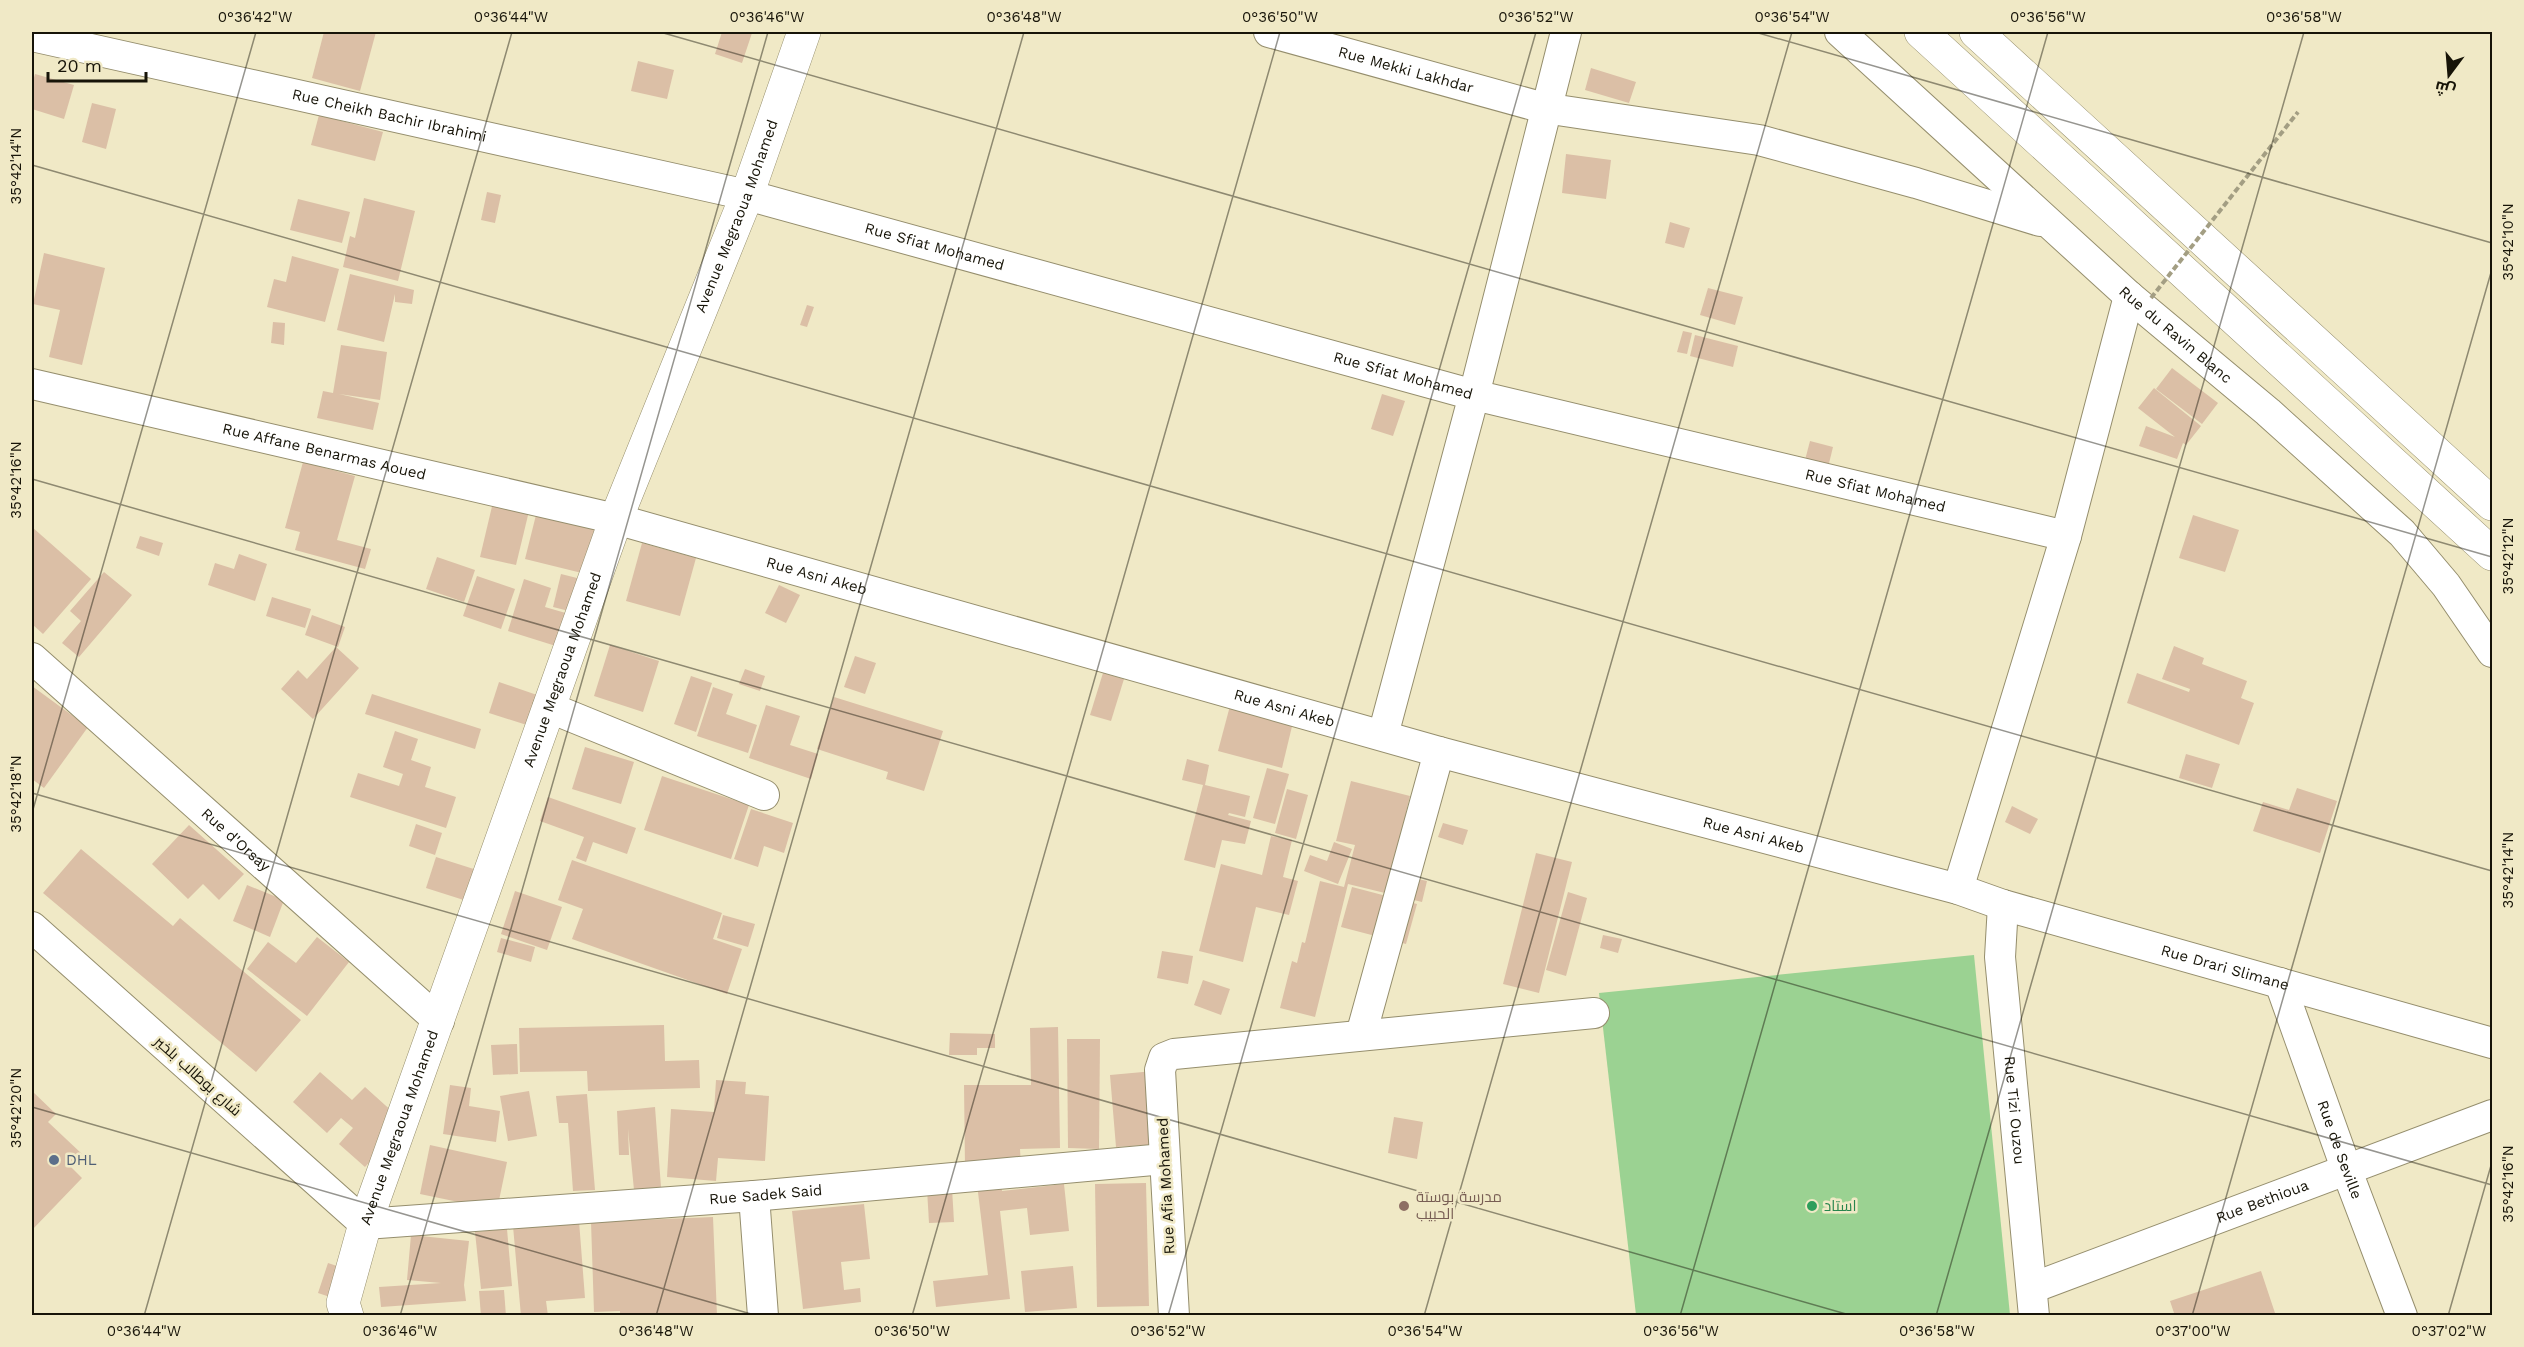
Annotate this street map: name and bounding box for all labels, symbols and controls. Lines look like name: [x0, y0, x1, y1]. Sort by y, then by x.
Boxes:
text: 0°36'42"W: [218, 8, 292, 26]
text: 0°36'44"W: [474, 8, 548, 26]
text: 0°36'46"W: [730, 8, 805, 26]
text: 0°36'48"W: [986, 8, 1062, 26]
text: 0°36'50"W: [1242, 8, 1318, 26]
text: 0°36'52"W: [1498, 8, 1574, 26]
text: 0°36'54"W: [1754, 8, 1830, 26]
text: 0°36'56"W: [2010, 8, 2086, 26]
text: 0°36'58"W: [2266, 8, 2342, 26]
street label: Rue Mekki Lakhdar: [1336, 43, 1476, 97]
scale bar: [48, 45, 146, 83]
north arrow: [2419, 45, 2479, 105]
text: 20 m: [57, 55, 102, 76]
text: ش: [2433, 77, 2457, 101]
street label: Rue Cheikh Bachir Ibrahimi: [290, 85, 488, 146]
street label: Avenue Megraoua Mohamed: [691, 117, 782, 315]
text: 35°42'14"N: [7, 128, 25, 204]
text: 35°42'10"N: [2499, 203, 2517, 281]
street label: Rue Sfiat Mohamed: [863, 219, 1006, 274]
street label: Rue du Ravin Blanc: [2115, 282, 2236, 387]
street label: Rue Sfiat Mohamed: [1331, 348, 1475, 403]
street label: Rue Affane Benarmas Aoued: [221, 419, 428, 484]
text: 35°42'16"N: [7, 441, 25, 519]
street label: Rue Sfiat Mohamed: [1803, 465, 1947, 516]
text: 35°42'12"N: [2499, 517, 2517, 595]
street label: Rue Asni Akeb: [764, 553, 869, 599]
street label: Avenue Megraoua Mohamed: [519, 570, 605, 769]
street label: Rue Asni Akeb: [1232, 685, 1337, 731]
text: 35°42'18"N: [7, 755, 25, 833]
street label: Rue d'Orsay: [197, 804, 274, 875]
street label: Rue Asni Akeb: [1701, 813, 1806, 857]
text: 35°42'14"N: [2499, 832, 2517, 908]
street label: Rue Drari Slimane: [2159, 941, 2291, 994]
street label: Avenue Megraoua Mohamed: [356, 1028, 442, 1227]
street label: شارع بوطالب بلخير: [149, 1032, 245, 1121]
street label: Rue Tizi Ouzou: [2000, 1055, 2029, 1165]
text: 35°42'20"N: [7, 1068, 25, 1148]
street label: Rue de Seville: [2314, 1098, 2366, 1202]
street label: Rue Afia Mohamed: [1153, 1117, 1179, 1255]
text: 35°42'16"N: [2499, 1145, 2517, 1223]
place label: DHL: [66, 1151, 97, 1169]
marker: DHL: [47, 1153, 61, 1167]
street label: Rue Bethioua: [2213, 1176, 2312, 1227]
street label: Rue Sadek Said: [708, 1181, 823, 1208]
place label: مدرسة بوستة الحبيب: [1416, 1188, 1502, 1223]
place label: استاد: [1824, 1197, 1857, 1215]
marker: مدرسة بوستة الحبيب: [1397, 1199, 1411, 1213]
marker: استاد: [1805, 1199, 1819, 1213]
text: 0°36'44"W: [107, 1322, 181, 1340]
text: 0°36'46"W: [363, 1322, 438, 1340]
text: 0°36'48"W: [618, 1322, 694, 1340]
text: 0°36'50"W: [874, 1322, 950, 1340]
text: 0°36'52"W: [1130, 1322, 1206, 1340]
text: 0°36'54"W: [1387, 1322, 1463, 1340]
text: 0°36'56"W: [1643, 1322, 1719, 1340]
text: 0°36'58"W: [1899, 1322, 1975, 1340]
text: 0°37'00"W: [2155, 1322, 2231, 1340]
text: 0°37'02"W: [2412, 1322, 2486, 1340]

